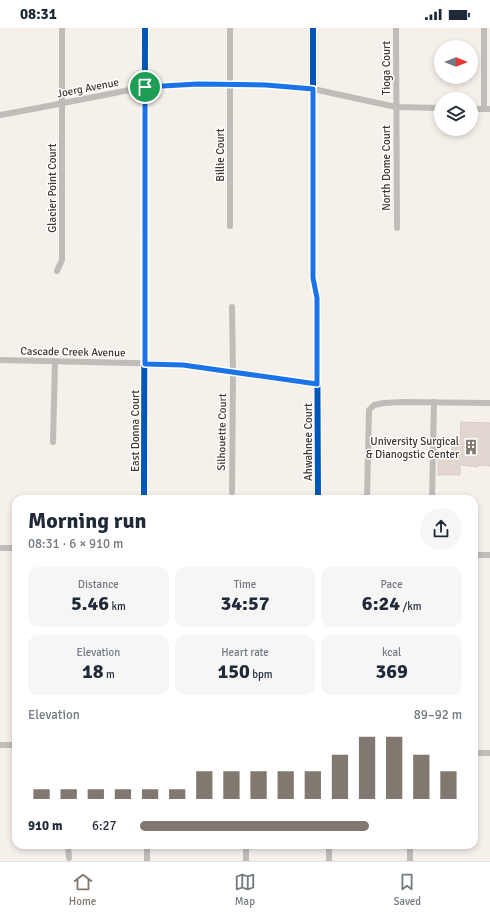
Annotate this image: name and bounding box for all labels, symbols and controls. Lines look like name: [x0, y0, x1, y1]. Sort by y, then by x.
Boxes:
text: 08:31: [20, 5, 57, 23]
north arrow: [434, 40, 478, 84]
map controls: [434, 40, 478, 136]
street label: Tioga Court: [380, 41, 393, 95]
pin: [128, 70, 162, 104]
street label: Joerg Avenue: [56, 76, 120, 100]
icon: arrive: [134, 76, 156, 98]
button: layers: [434, 92, 478, 136]
street label: North Dome Court: [380, 125, 393, 211]
street label: Billie Court: [214, 128, 227, 182]
street label: Glacier Point Court: [46, 143, 59, 233]
street label: Cascade Creek Avenue: [20, 345, 126, 359]
street label: East Donna Court: [129, 390, 142, 472]
street label: Silhouette Court: [215, 393, 229, 471]
street label: Ahwahnee Court: [302, 403, 315, 481]
place label: University Surgical & Dianogstic Center: [366, 435, 459, 461]
building icon: University Surgical & Dianogstic Center: [462, 438, 480, 456]
text: Morning run: [28, 507, 147, 534]
button: share: [420, 508, 462, 550]
text: 08:31 · 6 × 910 m: [28, 536, 123, 552]
text: Distance: [78, 578, 119, 591]
text: Time: [234, 578, 256, 591]
text: Pace: [381, 578, 403, 591]
text: 5.46: [71, 591, 109, 616]
text: 34:57: [220, 591, 270, 616]
text: 6:24: [362, 591, 400, 616]
text: km: [109, 600, 126, 613]
text: /km: [400, 600, 421, 613]
text: Elevation: [76, 646, 120, 659]
text: Heart rate: [221, 646, 269, 659]
text: kcal: [382, 646, 401, 659]
text: 18: [82, 659, 104, 684]
text: 150: [217, 659, 250, 684]
text: 369: [375, 659, 408, 684]
text: m: [104, 668, 115, 681]
text: bpm: [250, 668, 273, 681]
text: Elevation: [28, 707, 80, 723]
text: 89–92 m: [414, 707, 462, 723]
text: 910 m: [28, 818, 62, 834]
text: 6:27: [92, 818, 117, 834]
tab: Home: [69, 871, 96, 908]
tab: Map: [234, 871, 256, 908]
tab: Saved: [393, 871, 421, 908]

